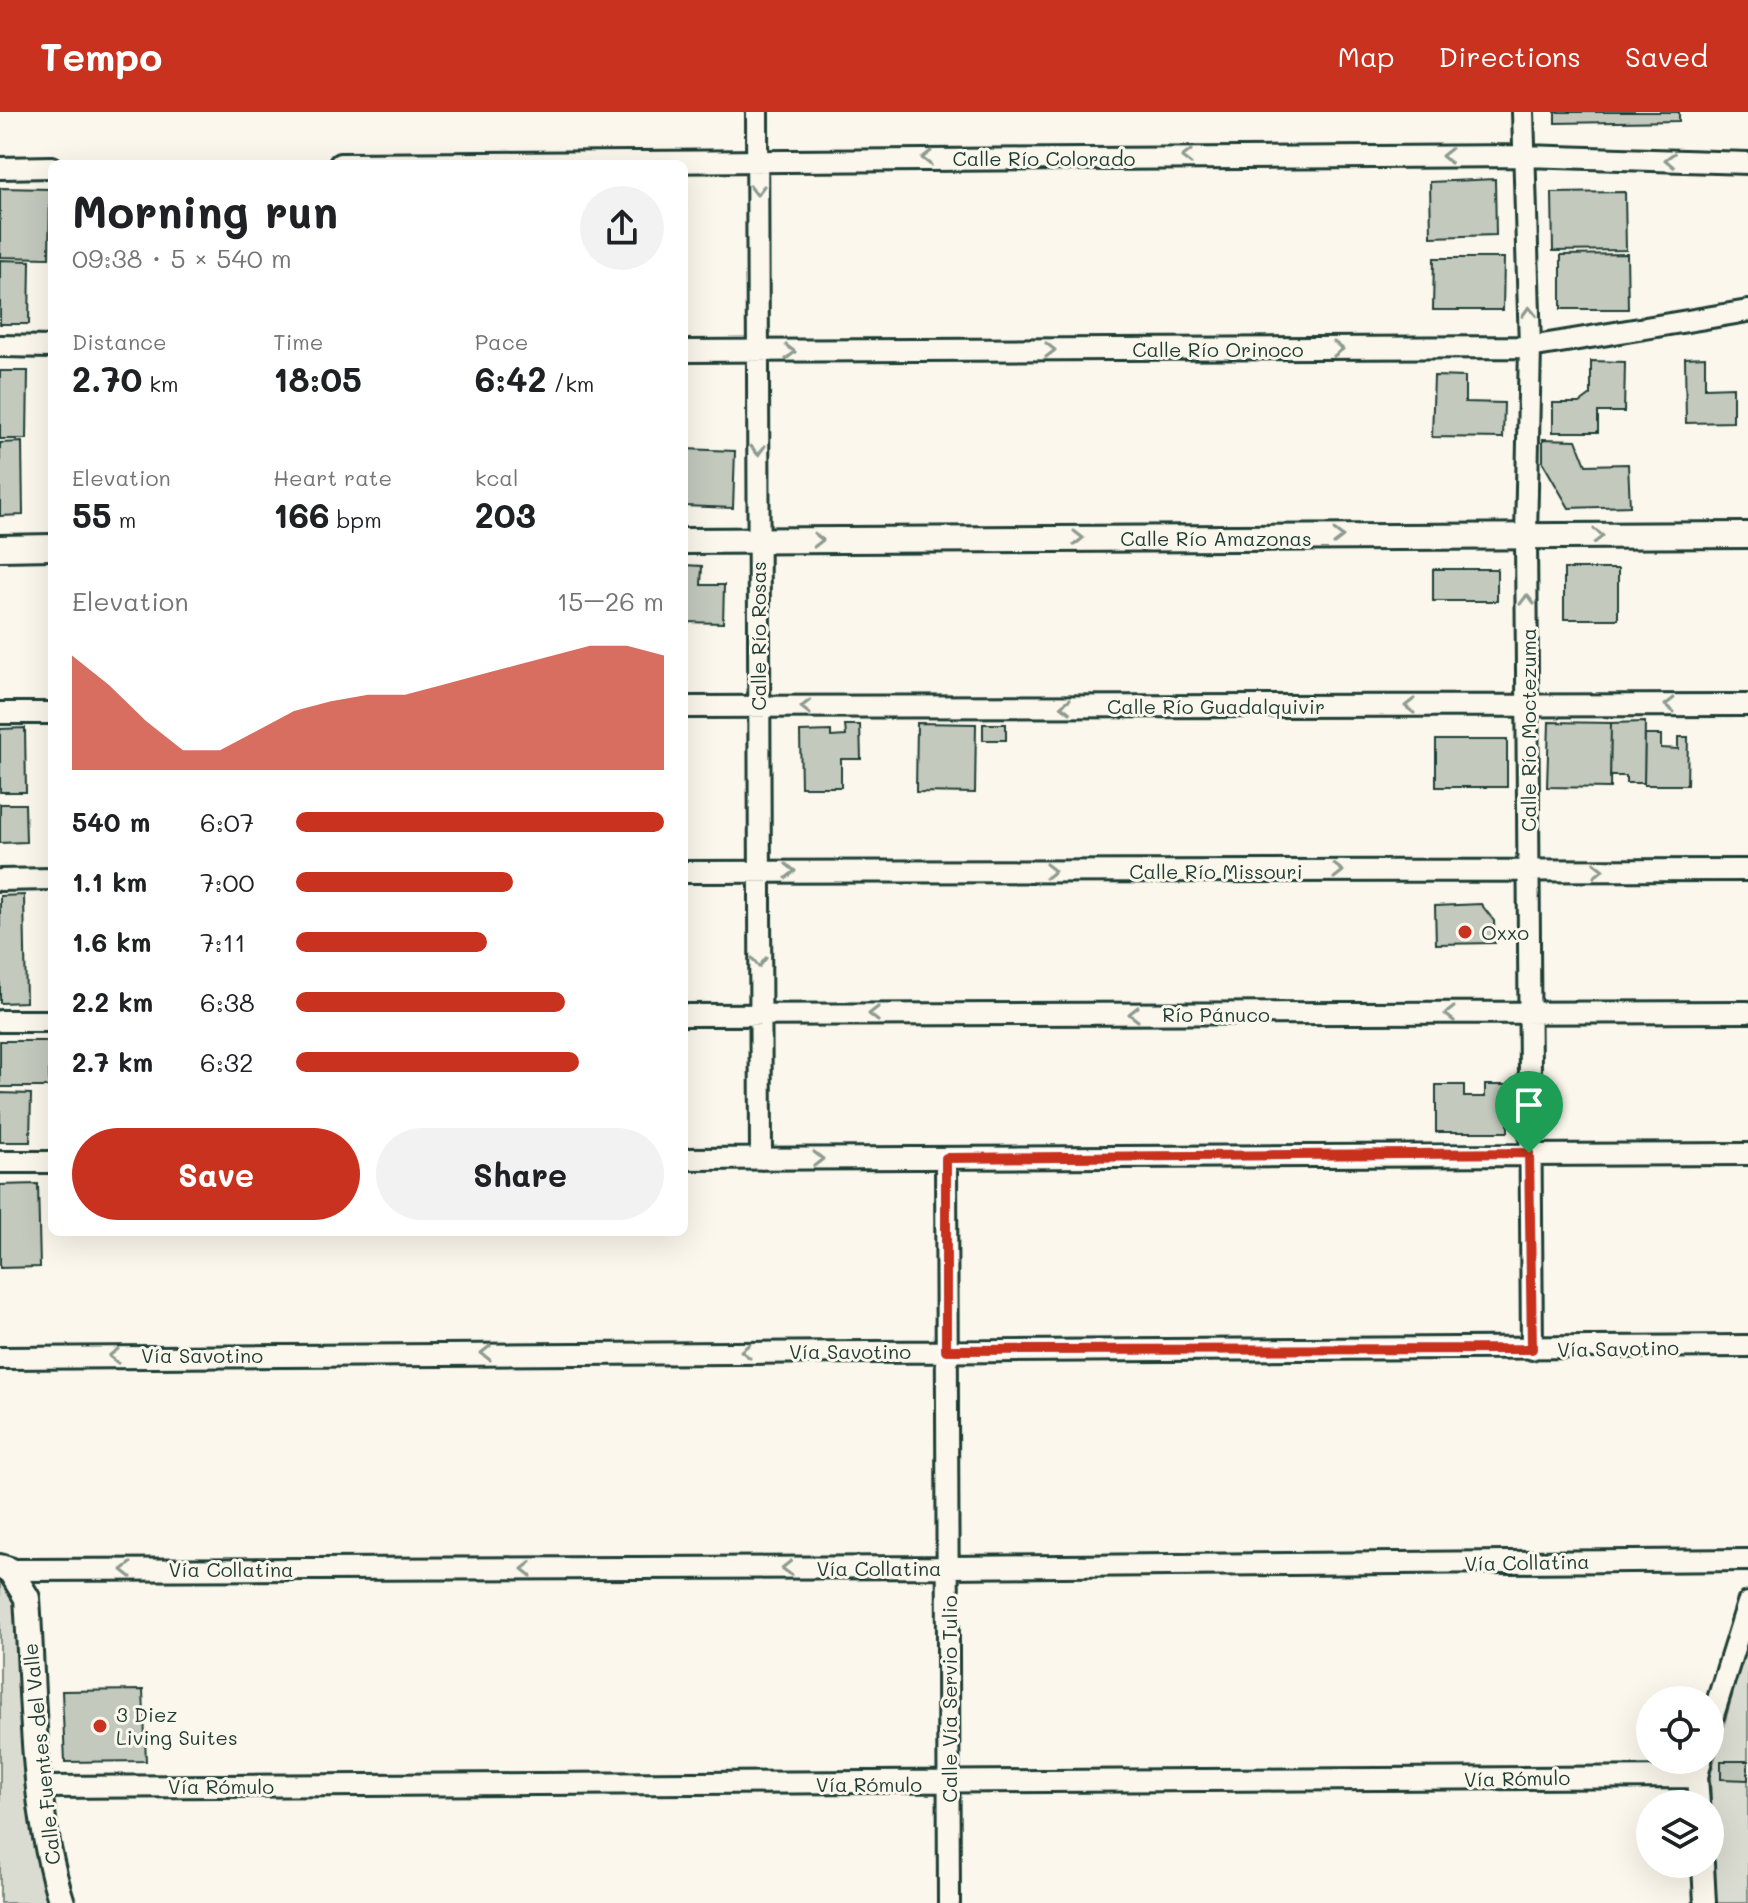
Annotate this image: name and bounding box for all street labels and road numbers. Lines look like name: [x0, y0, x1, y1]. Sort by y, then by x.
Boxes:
street label: Calle Río Colorado: [953, 145, 1136, 171]
street label: Calle Río Orinoco: [1132, 336, 1304, 362]
street label: Calle Río Amazonas: [1120, 525, 1312, 551]
street label: Calle Río Rosas: [745, 561, 771, 711]
street label: Calle Río Moctezuma: [1515, 628, 1541, 832]
street label: Calle Río Guadalquivir: [1107, 693, 1325, 719]
street label: Calle Río Missouri: [1129, 858, 1303, 884]
street label: Río Pánuco: [1162, 1001, 1270, 1027]
street label: Vía Savotino: [1557, 1334, 1679, 1362]
street label: Vía Savotino: [789, 1338, 911, 1364]
street label: Vía Savotino: [141, 1342, 263, 1368]
street label: Vía Collatina: [1464, 1548, 1590, 1576]
street label: Vía Collatina: [816, 1555, 942, 1581]
street label: Vía Collatina: [168, 1556, 294, 1582]
street label: Calle Vía Servio Tulio: [936, 1595, 962, 1803]
street label: Calle Fuentes del Valle: [16, 1642, 66, 1866]
street label: Vía Rómulo: [1464, 1764, 1571, 1792]
street label: Vía Rómulo: [816, 1771, 922, 1797]
street label: Vía Rómulo: [168, 1773, 274, 1799]

